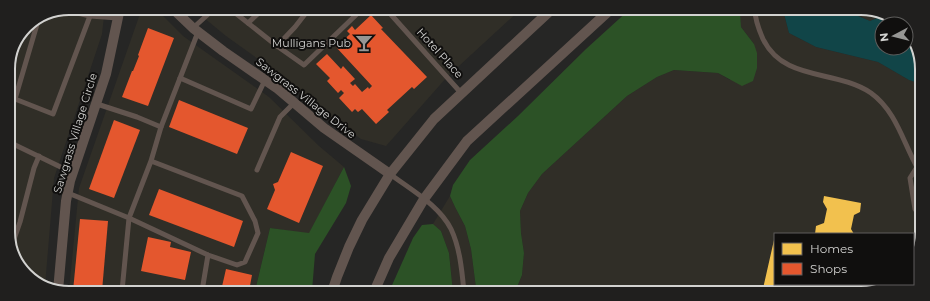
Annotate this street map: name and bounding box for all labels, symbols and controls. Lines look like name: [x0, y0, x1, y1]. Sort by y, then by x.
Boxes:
north arrow: [874, 16, 914, 56]
street label: Hotel Place: [414, 25, 466, 81]
text: N: [877, 32, 892, 42]
bar icon: Mulligans Pub: [354, 33, 374, 53]
place label: Mulligans Pub: [272, 36, 351, 50]
street label: Sawgrass Village Drive: [253, 55, 359, 142]
street label: Sawgrass Village Circle: [50, 71, 100, 195]
legend: [774, 233, 914, 285]
text: Homes: [810, 241, 853, 256]
text: Shops: [810, 261, 847, 276]

